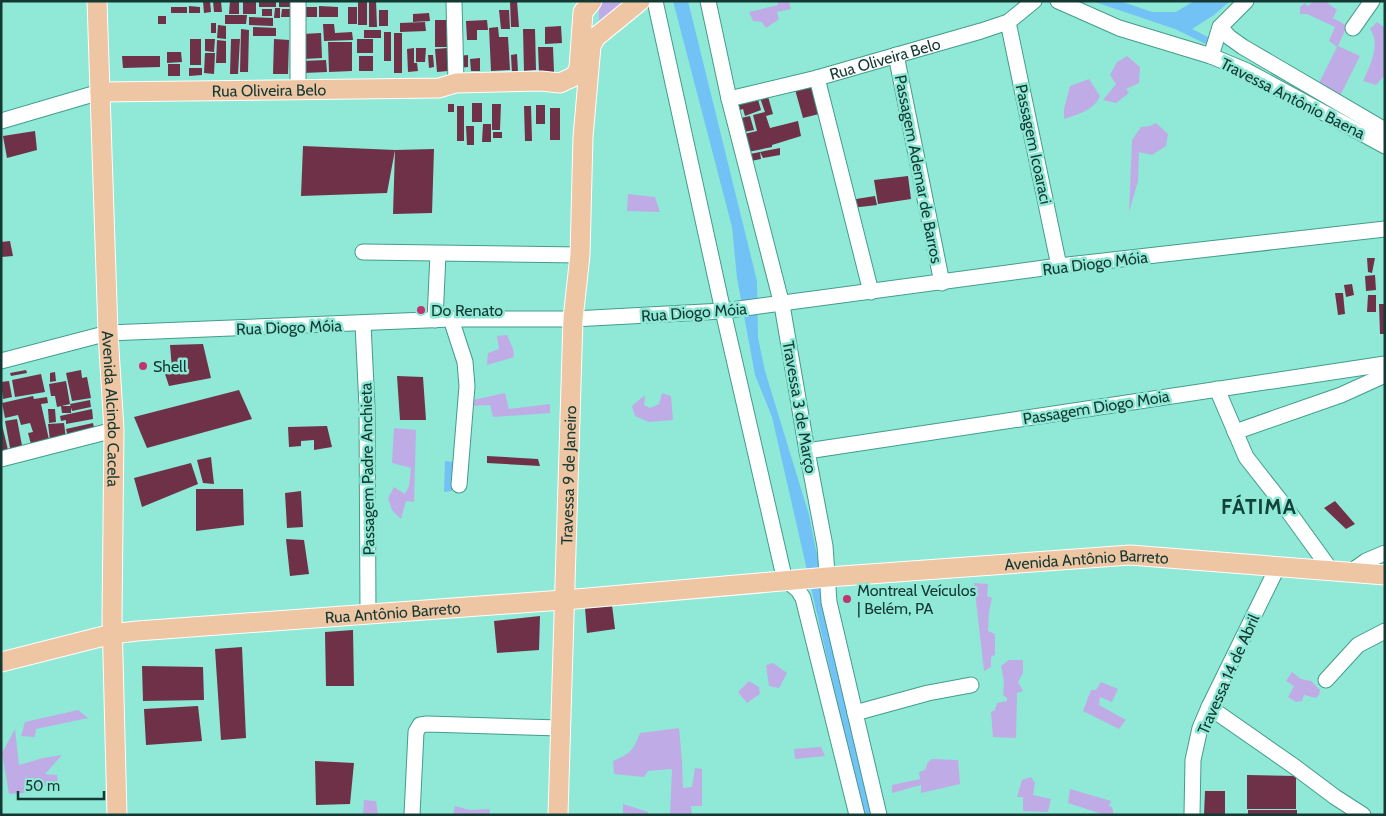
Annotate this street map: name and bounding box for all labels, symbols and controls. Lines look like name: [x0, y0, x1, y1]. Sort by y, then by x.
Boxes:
street label: Rua Oliveira Belo: [827, 34, 943, 84]
street label: Travessa Antônio Baena: [1217, 54, 1368, 143]
street label: Passagem Ademar de Barros: [891, 73, 946, 265]
street label: Rua Oliveira Belo: [212, 80, 327, 101]
street label: Passagem Icoaraci: [1012, 82, 1055, 206]
street label: Rua Diogo Móia: [1041, 248, 1149, 279]
street label: Rua Diogo Móia: [641, 299, 748, 326]
place label: Do Renato: [431, 301, 503, 320]
marker: Do Renato: [415, 304, 427, 316]
street label: Rua Diogo Móia: [236, 316, 343, 339]
street label: Avenida Alcindo Cacela: [98, 330, 123, 487]
street label: Travessa 3 de Março: [778, 339, 821, 475]
place label: Shell: [153, 357, 187, 376]
marker: Shell: [137, 360, 149, 372]
street label: Passagem Padre Anchieta: [356, 382, 379, 556]
street label: Passagem Diogo Moia: [1021, 386, 1171, 428]
street label: Travessa 9 de Janeiro: [557, 405, 580, 545]
district label: FÁTIMA: [1221, 494, 1297, 519]
street label: Avenida Antônio Barreto: [1004, 546, 1170, 574]
place label: Montreal Veículos | Belém, PA: [857, 581, 976, 618]
marker: Montreal Veículos | Belém, PA: [841, 593, 853, 605]
street label: Rua Antônio Barreto: [324, 598, 462, 627]
street label: Travessa 14 de Abril: [1193, 611, 1264, 737]
scale bar: [18, 768, 104, 800]
text: 50 m: [25, 777, 60, 795]

